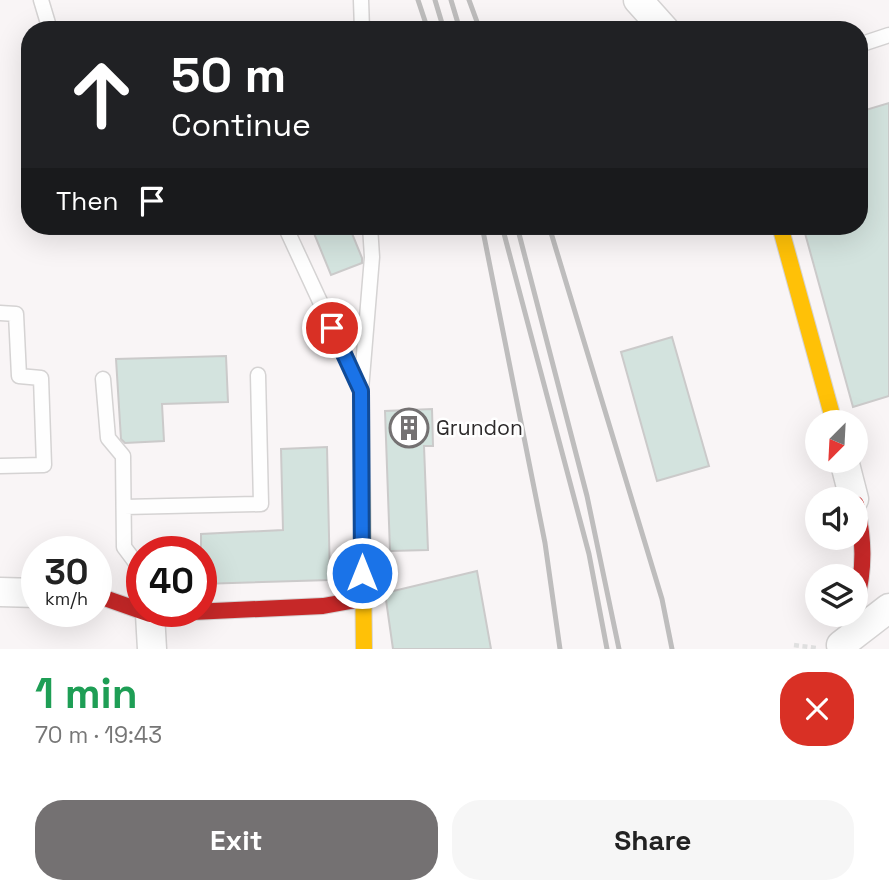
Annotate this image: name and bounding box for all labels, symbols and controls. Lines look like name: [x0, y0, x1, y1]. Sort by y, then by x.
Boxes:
text: 50 m: [171, 44, 286, 106]
icon: ahead: [56, 49, 147, 140]
text: Continue: [171, 105, 311, 145]
icon: arrive: [133, 182, 171, 220]
text: Then: [56, 184, 119, 218]
pin: [302, 298, 362, 358]
icon: arrive: [313, 309, 351, 347]
building icon: Grundon: [388, 407, 430, 449]
north arrow: [805, 410, 868, 472]
map controls: [805, 410, 868, 627]
place label: Grundon: [436, 414, 523, 441]
button: sound: [805, 487, 868, 550]
speed limit sign: 40: [126, 536, 217, 627]
position arrow: [325, 536, 399, 610]
text: 30: [45, 550, 88, 594]
button: layers: [805, 564, 868, 627]
text: km/h: [45, 587, 88, 610]
text: 1 min: [35, 667, 138, 720]
button: close: [780, 672, 854, 746]
text: 70 m · 19:43: [35, 720, 162, 750]
button: Exit: [35, 800, 438, 880]
button: Share: [452, 800, 854, 880]

